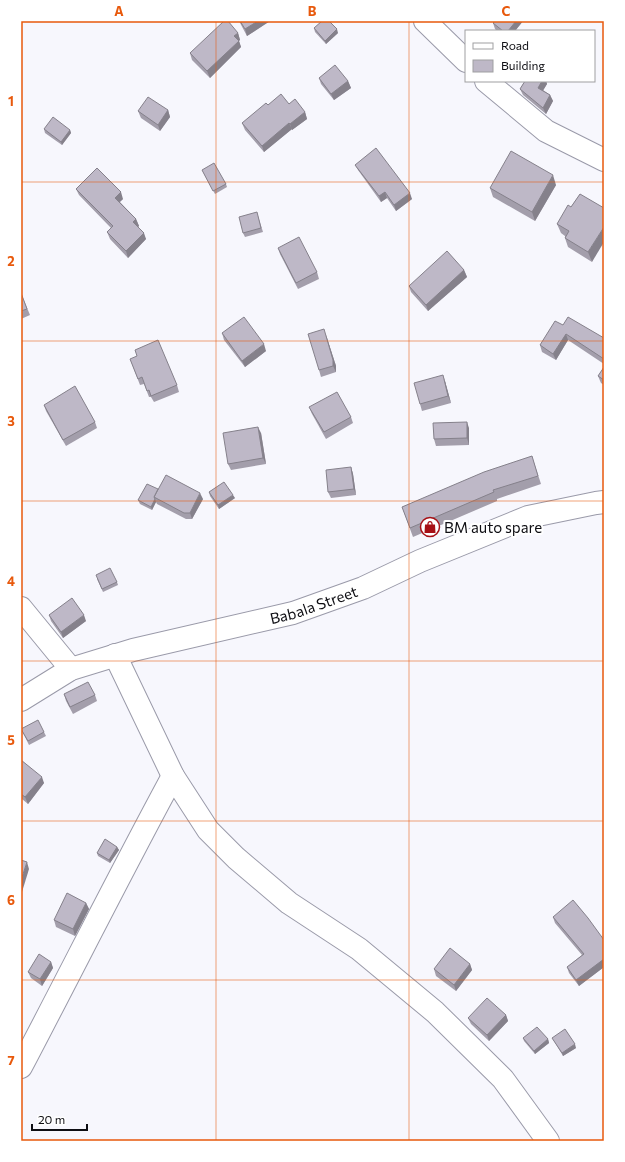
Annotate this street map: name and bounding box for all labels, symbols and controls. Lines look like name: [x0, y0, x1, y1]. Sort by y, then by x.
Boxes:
text: A: [114, 3, 124, 19]
text: B: [308, 3, 317, 19]
text: C: [502, 3, 511, 19]
legend: [465, 30, 595, 82]
text: Road: [501, 38, 529, 52]
text: Building: [501, 58, 545, 72]
text: 1: [8, 93, 14, 109]
text: 2: [7, 253, 15, 269]
text: 3: [7, 413, 15, 429]
shop icon: BM auto spare: [419, 516, 441, 538]
place label: BM auto spare: [444, 518, 542, 536]
text: 4: [7, 573, 15, 589]
street label: Babala Street: [268, 582, 360, 627]
text: 5: [7, 732, 15, 748]
text: 6: [7, 892, 15, 908]
text: 7: [7, 1052, 15, 1068]
scale bar: [32, 1106, 87, 1132]
text: 20 m: [38, 1112, 65, 1126]

